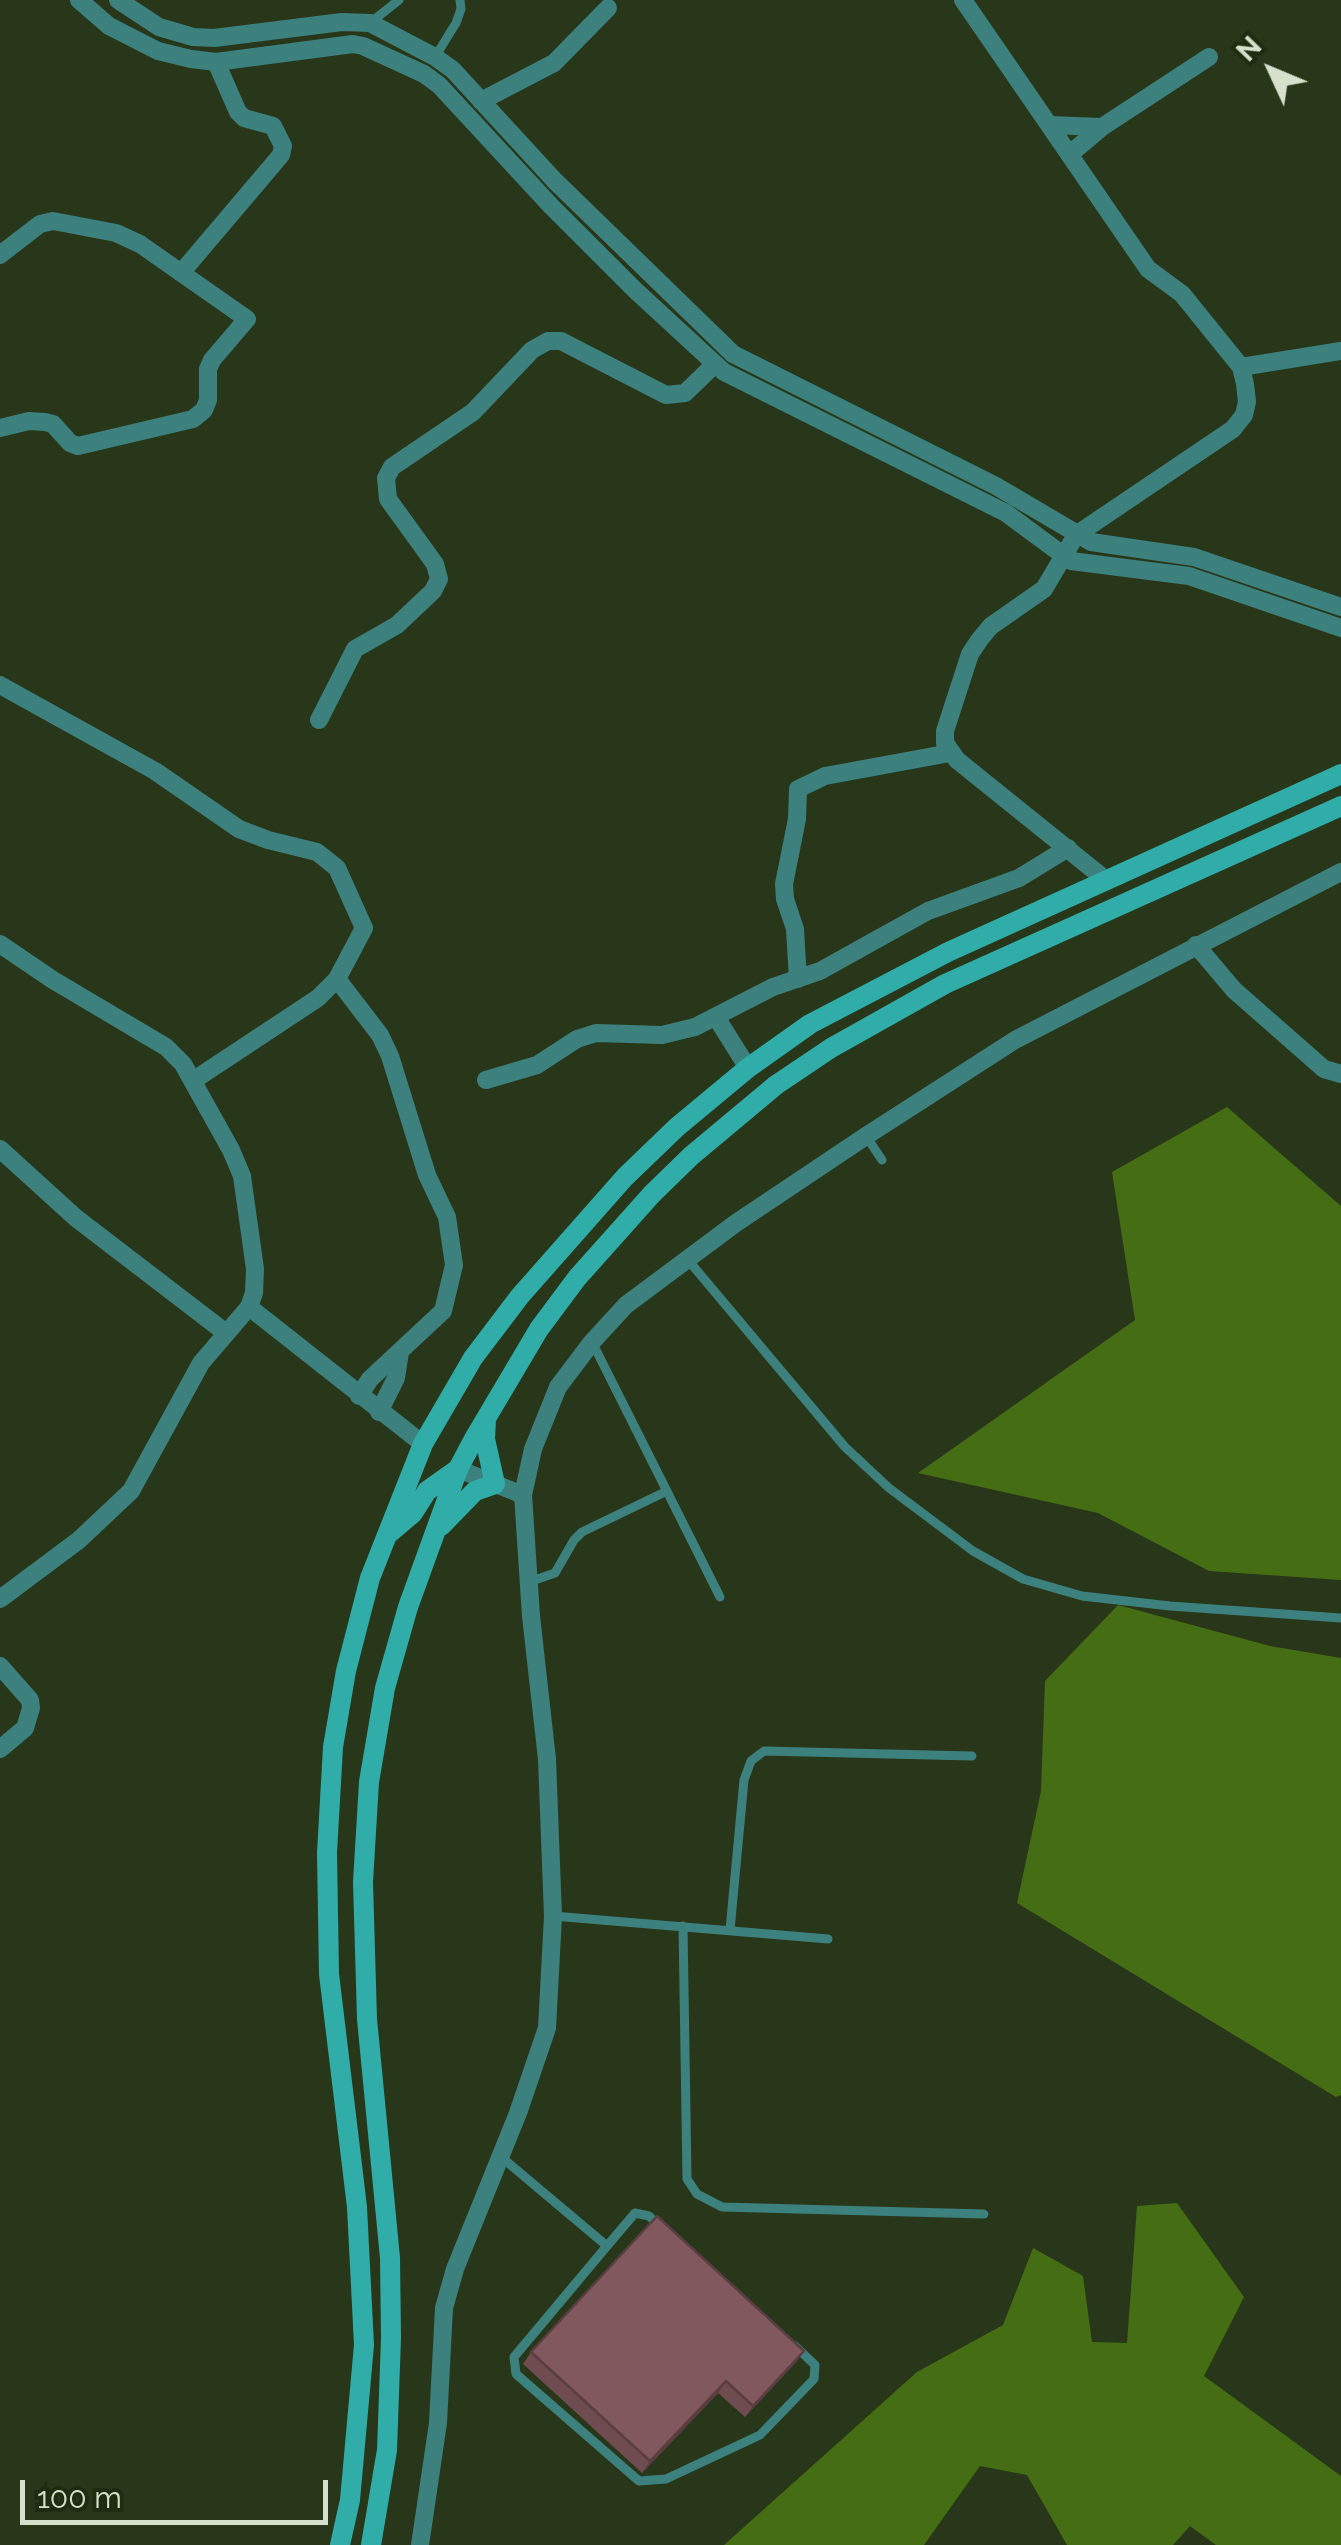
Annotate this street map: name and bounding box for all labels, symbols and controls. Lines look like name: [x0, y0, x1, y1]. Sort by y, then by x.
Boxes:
north arrow: [1221, 20, 1321, 120]
text: N: [1230, 30, 1268, 68]
scale bar: [25, 2460, 332, 2522]
text: 100 m: [37, 2480, 122, 2515]

